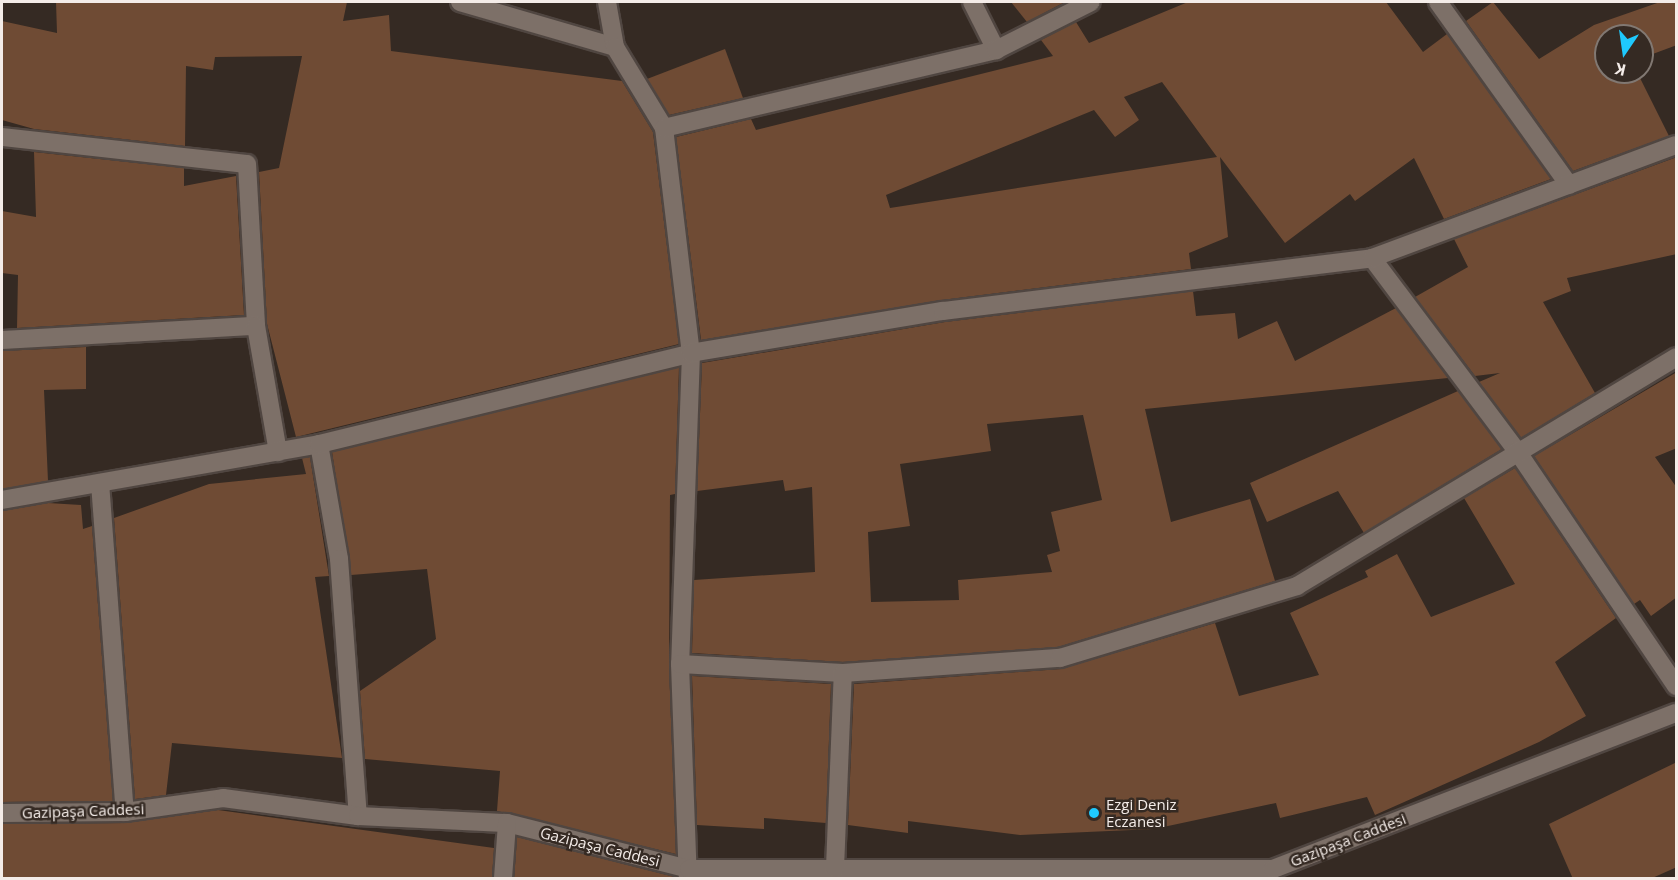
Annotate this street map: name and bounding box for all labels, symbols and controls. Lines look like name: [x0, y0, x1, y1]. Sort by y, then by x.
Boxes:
north arrow: [1594, 24, 1654, 84]
text: K: [1613, 58, 1628, 82]
place label: Ezgi Deniz Eczanesi: [1106, 795, 1177, 830]
street label: Gazipaşa Caddesi: [22, 800, 144, 822]
marker: Ezgi Deniz Eczanesi: [1087, 806, 1101, 820]
street label: Gazipaşa Caddesi: [1288, 810, 1408, 870]
street label: Gazipaşa Caddesi: [538, 823, 662, 871]

